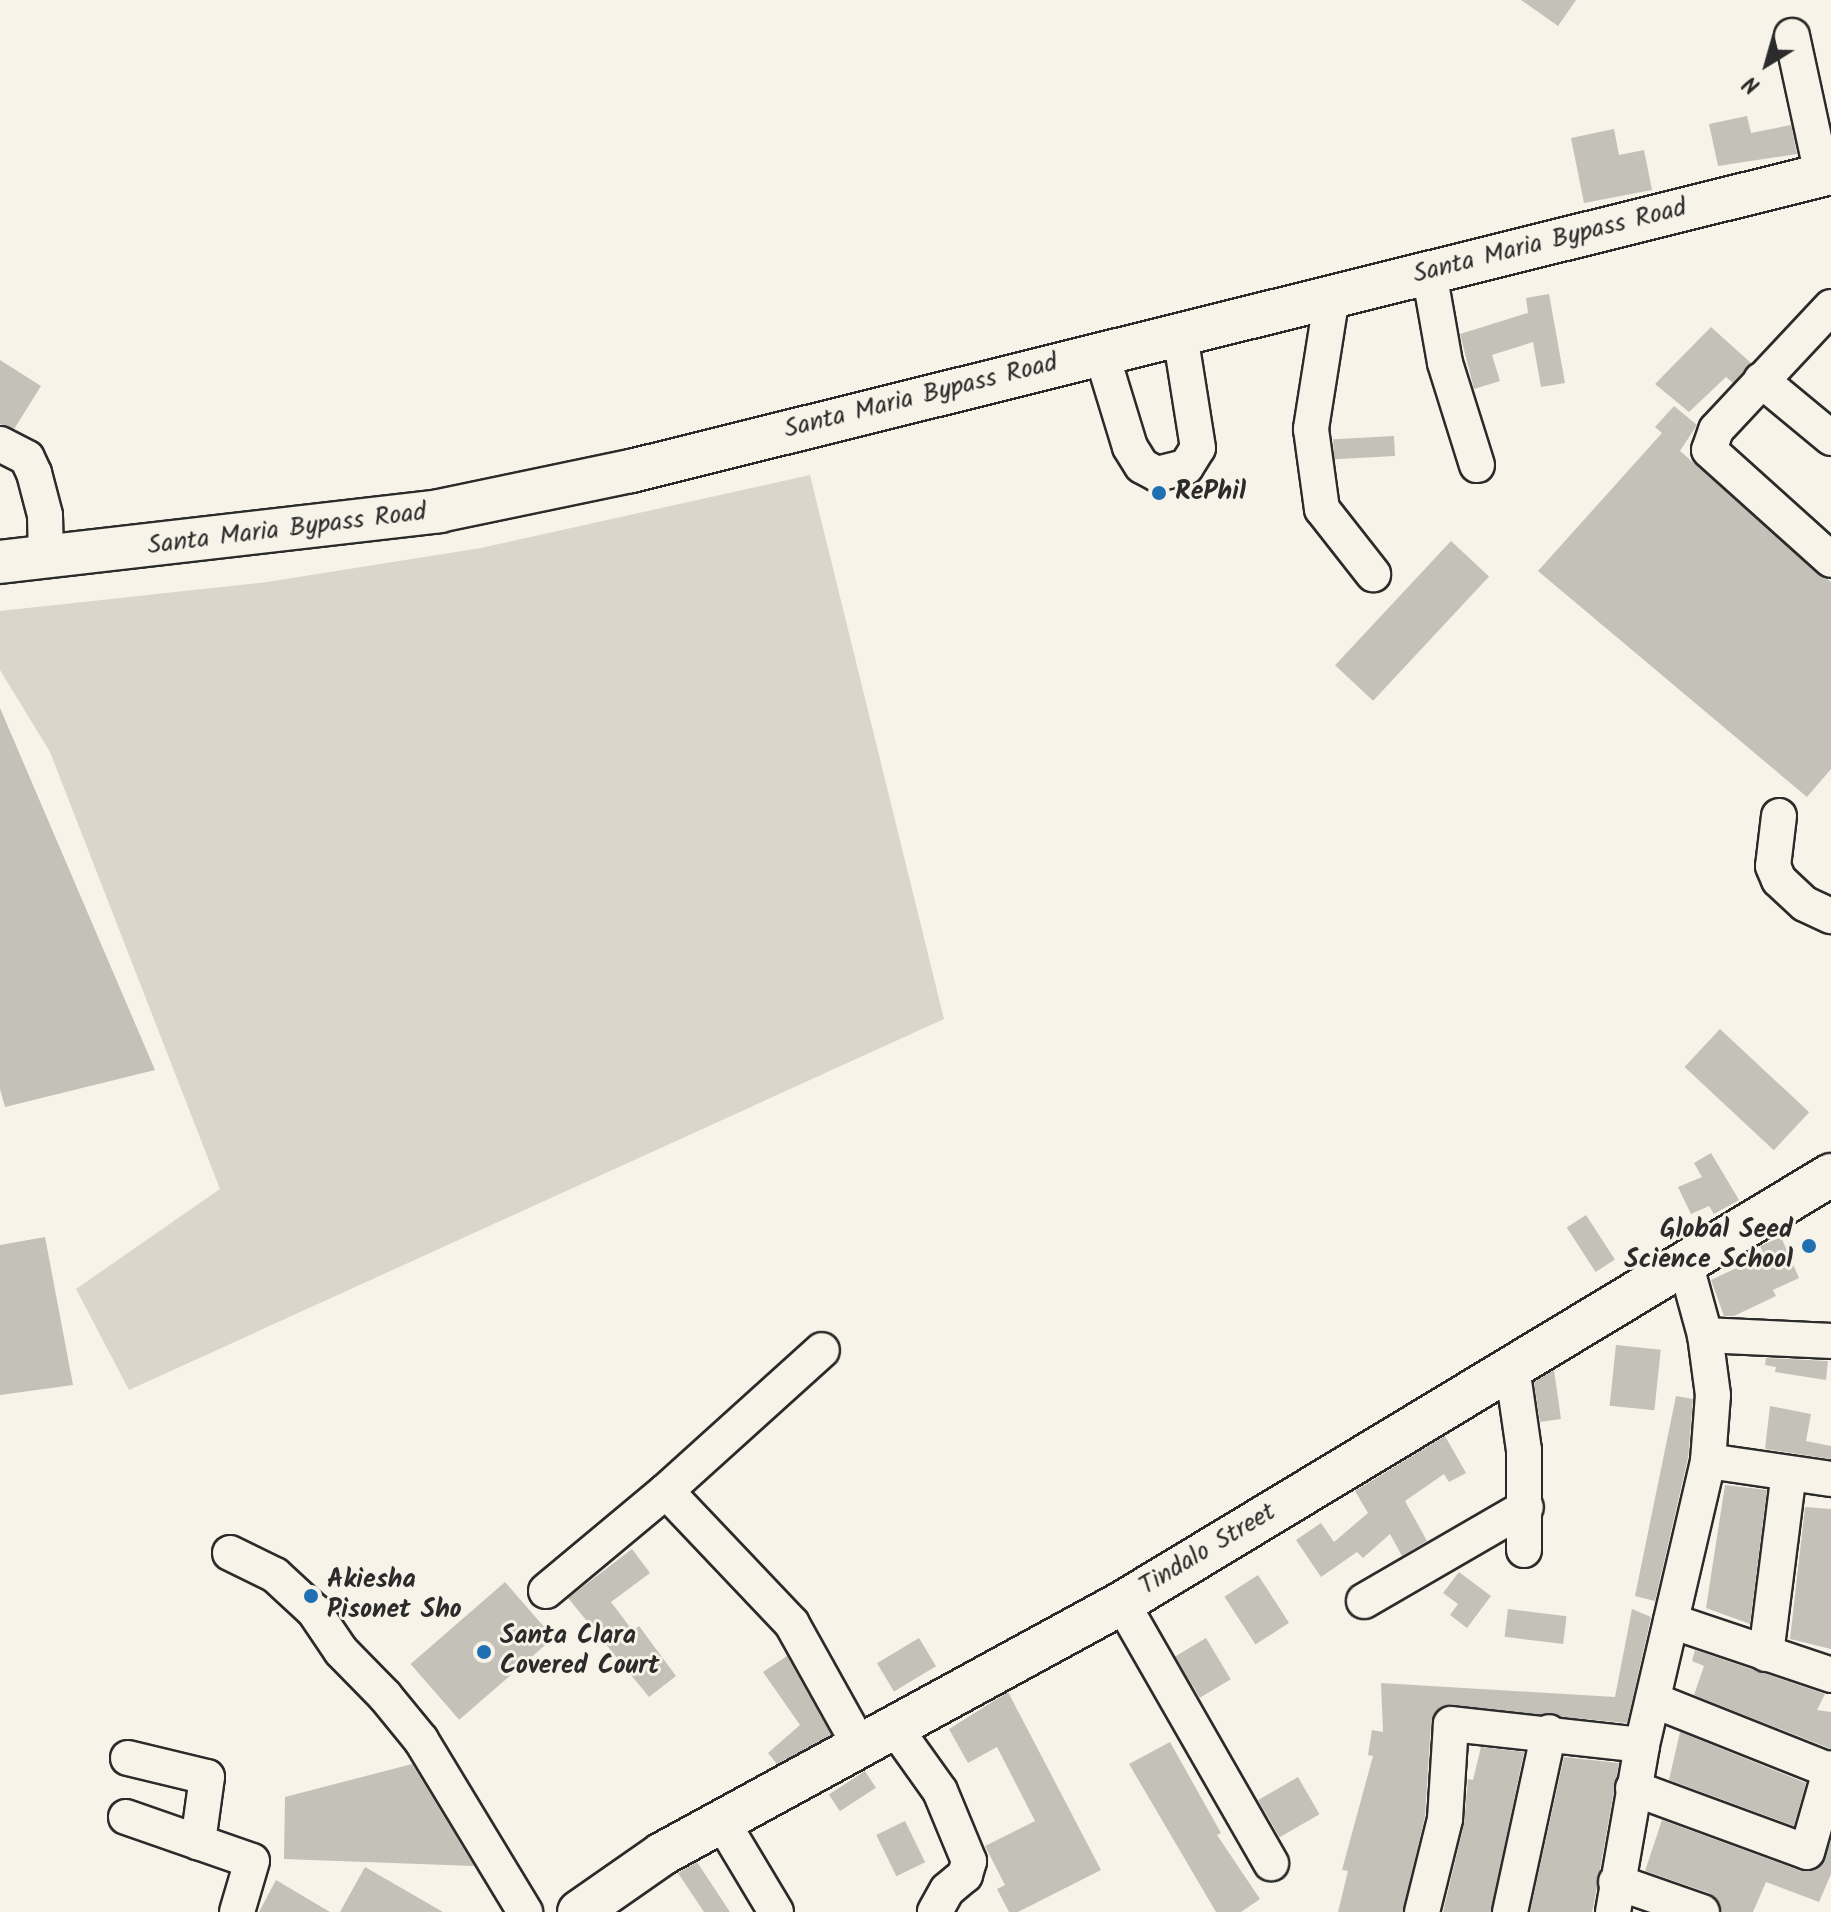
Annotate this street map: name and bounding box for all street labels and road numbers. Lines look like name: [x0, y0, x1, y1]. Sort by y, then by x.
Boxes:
street label: Santa Maria Bypass Road: [1410, 193, 1690, 291]
street label: Santa Maria Bypass Road: [781, 348, 1061, 446]
street label: Santa Maria Bypass Road: [146, 497, 428, 563]
street label: Tindalo Street: [1134, 1497, 1282, 1603]

